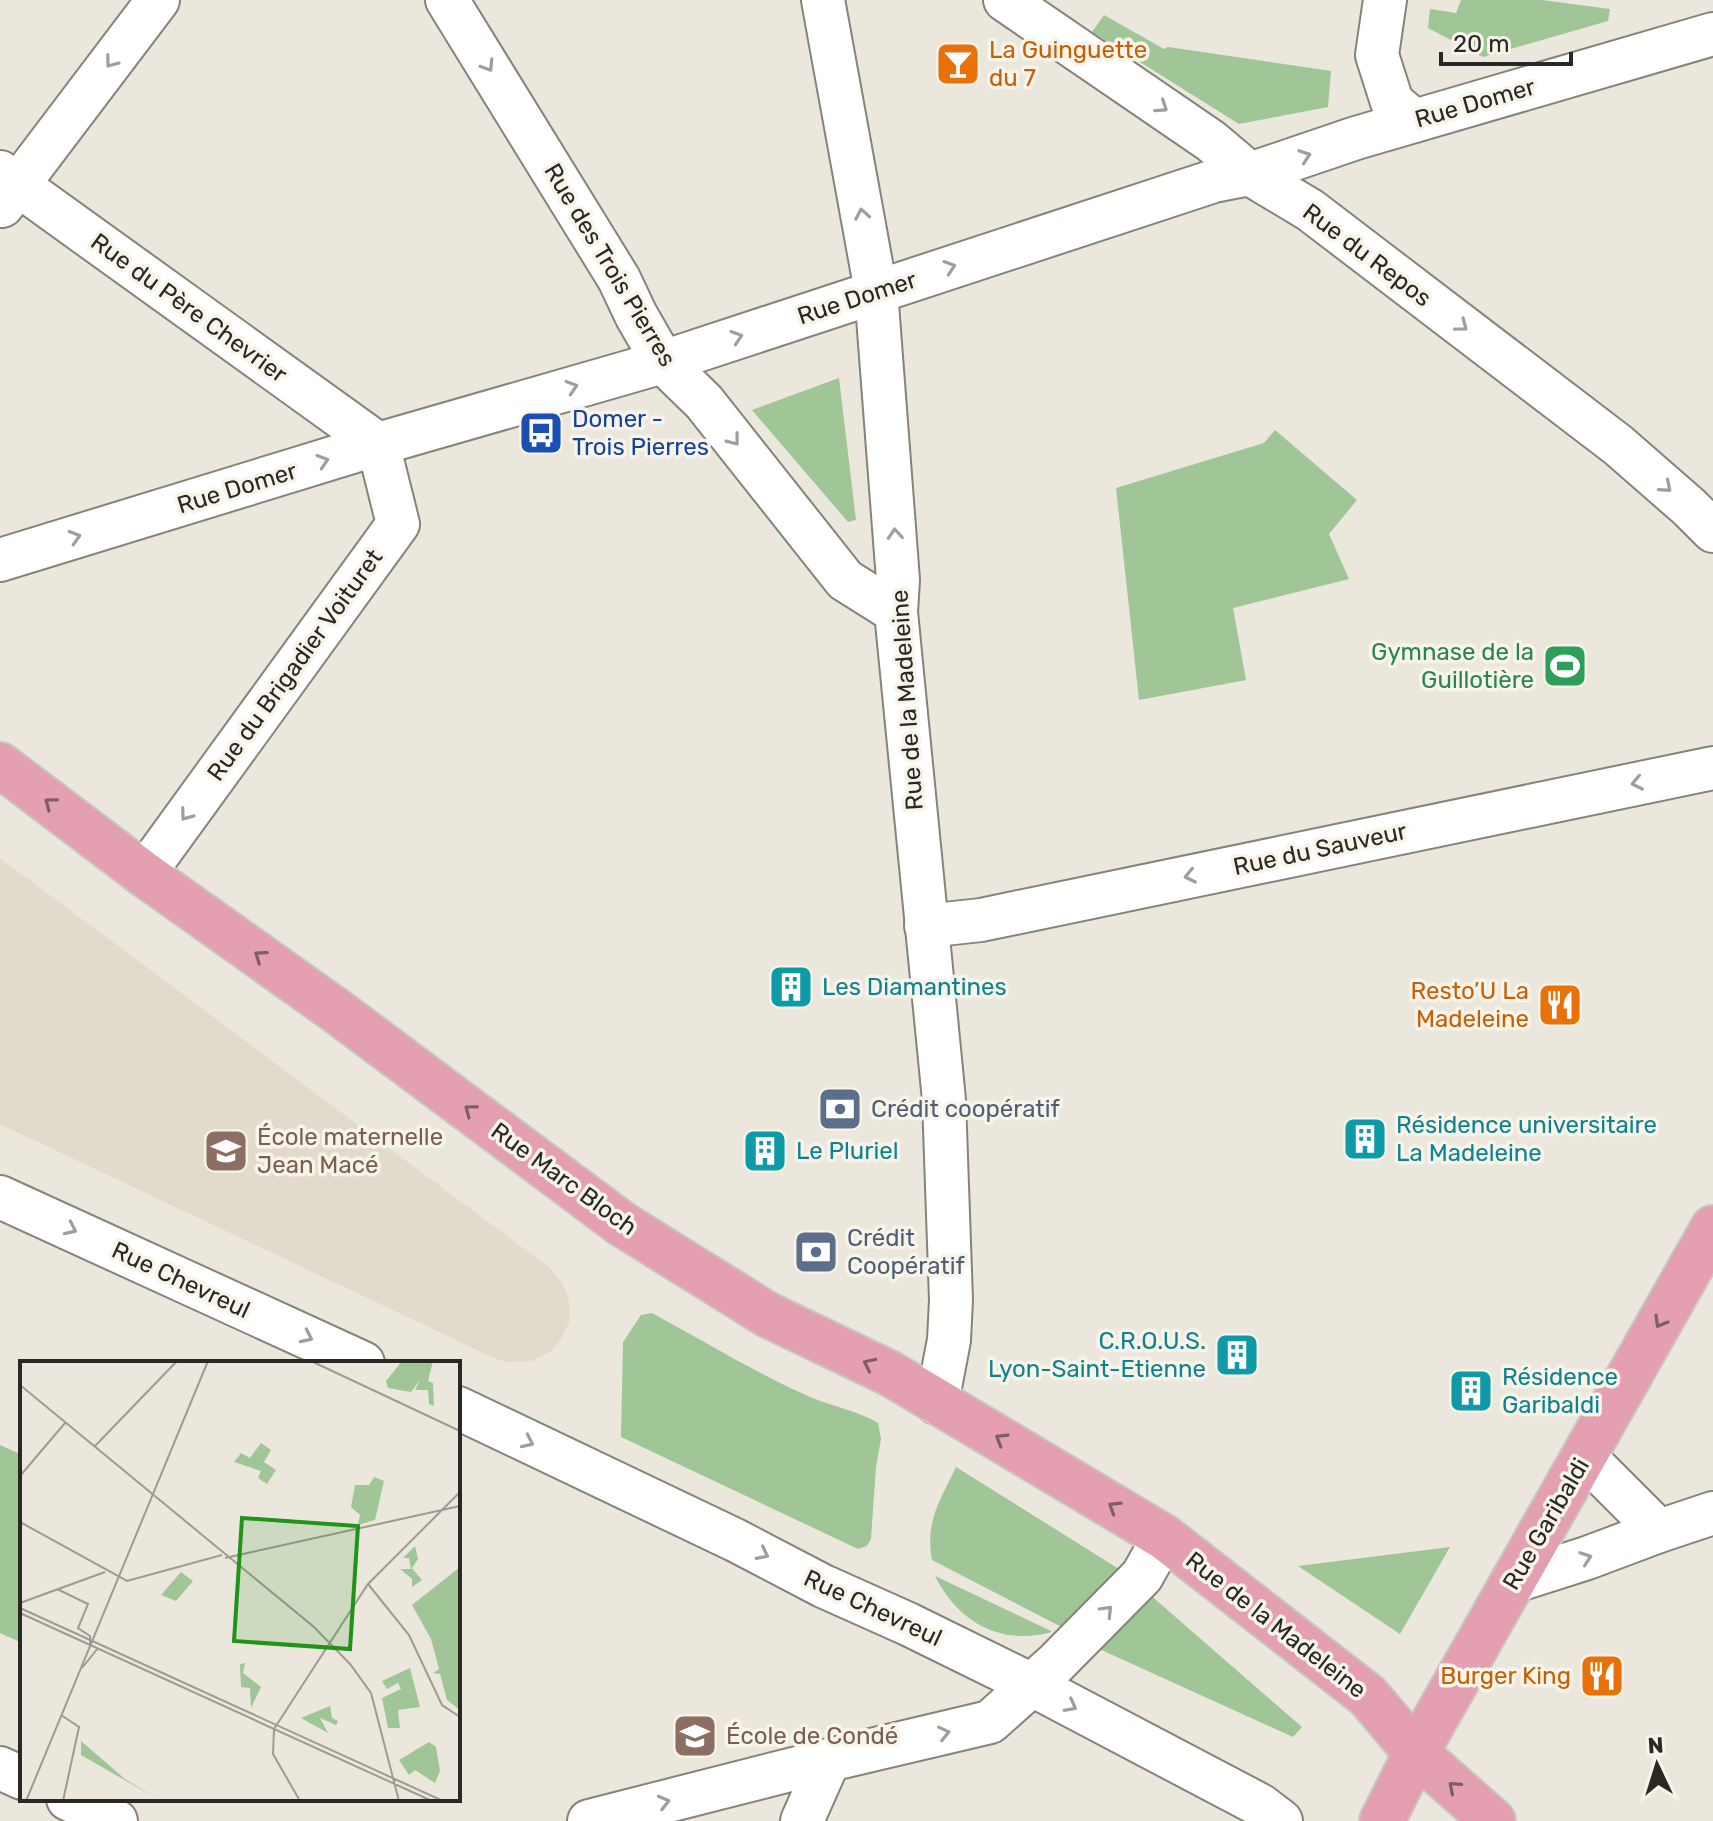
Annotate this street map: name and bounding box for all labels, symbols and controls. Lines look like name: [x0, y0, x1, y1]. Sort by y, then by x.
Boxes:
scale bar: [1441, 16, 1571, 66]
text: 20 m: [1453, 30, 1510, 58]
place label: La Guinguette du 7: [989, 36, 1147, 92]
bar icon: La Guinguette du 7: [934, 40, 982, 88]
one-way arrow: [107, 53, 121, 68]
one-way arrow: [479, 57, 494, 72]
street label: Rue Domer: [1412, 72, 1538, 134]
one-way arrow: [1154, 97, 1168, 112]
one-way arrow: [1297, 149, 1311, 165]
street label: Rue des Trois Pierres: [538, 159, 682, 371]
street label: Rue du Repos: [1297, 198, 1437, 312]
one-way arrow: [855, 207, 872, 221]
street label: Rue du Père Chevrier: [86, 227, 292, 389]
one-way arrow: [942, 261, 956, 277]
street label: Rue Domer: [794, 266, 920, 330]
one-way arrow: [1453, 317, 1468, 331]
one-way arrow: [730, 330, 744, 346]
one-way arrow: [565, 381, 579, 397]
place label: Domer - Trois Pierres: [572, 405, 709, 461]
bus stop icon: Domer - Trois Pierres: [517, 409, 565, 457]
one-way arrow: [725, 431, 739, 446]
one-way arrow: [316, 455, 330, 471]
street label: Rue Domer: [174, 457, 300, 519]
one-way arrow: [1657, 477, 1672, 492]
one-way arrow: [887, 528, 904, 541]
one-way arrow: [67, 531, 81, 547]
street label: Rue du Brigadier Voituret: [202, 544, 388, 786]
street label: Rue de la Madeleine: [885, 589, 929, 811]
place label: Gymnase de la Guillotière: [1371, 638, 1534, 694]
sports icon: Gymnase de la Guillotière: [1541, 642, 1589, 690]
one-way arrow: [1630, 774, 1643, 791]
one-way arrow: [44, 798, 59, 812]
one-way arrow: [181, 806, 196, 820]
street label: Rue du Sauveur: [1231, 817, 1409, 881]
one-way arrow: [1184, 867, 1197, 884]
one-way arrow: [254, 951, 268, 966]
building icon: Les Diamantines: [767, 963, 815, 1011]
place label: Les Diamantines: [822, 973, 1007, 1001]
place label: Resto’U La Madeleine: [1410, 977, 1529, 1033]
restaurant icon: Resto’U La Madeleine: [1536, 981, 1584, 1029]
bank icon: Crédit coopératif: [816, 1085, 864, 1133]
place label: Crédit coopératif: [871, 1095, 1060, 1123]
one-way arrow: [464, 1105, 478, 1120]
place label: Résidence universitaire La Madeleine: [1396, 1111, 1657, 1167]
building icon: Résidence universitaire La Madeleine: [1341, 1115, 1389, 1163]
street label: Rue Marc Bloch: [486, 1117, 642, 1241]
place label: École maternelle Jean Macé: [257, 1123, 443, 1179]
school or university icon: École maternelle Jean Macé: [202, 1127, 250, 1175]
building icon: Le Pluriel: [741, 1127, 789, 1175]
place label: Le Pluriel: [796, 1137, 898, 1165]
one-way arrow: [63, 1219, 77, 1235]
place label: Crédit Coopératif: [847, 1224, 966, 1280]
bank icon: Crédit Coopératif: [792, 1228, 840, 1276]
street label: Rue Chevreul: [108, 1236, 254, 1324]
one-way arrow: [1654, 1314, 1669, 1329]
one-way arrow: [299, 1327, 314, 1343]
place label: C.R.O.U.S. Lyon-Saint-Etienne: [988, 1327, 1206, 1383]
building icon: C.R.O.U.S. Lyon-Saint-Etienne: [1213, 1331, 1261, 1379]
one-way arrow: [863, 1358, 878, 1374]
inset map: [20, 1361, 460, 1801]
place label: Résidence Garibaldi: [1502, 1363, 1618, 1419]
building icon: Résidence Garibaldi: [1447, 1367, 1495, 1415]
one-way arrow: [520, 1432, 535, 1448]
one-way arrow: [995, 1433, 1010, 1449]
street label: Rue Garibaldi: [1497, 1453, 1595, 1595]
one-way arrow: [1108, 1501, 1123, 1517]
one-way arrow: [754, 1545, 769, 1560]
street label: Rue de la Madeleine: [1180, 1546, 1372, 1704]
one-way arrow: [1578, 1551, 1592, 1567]
street label: Rue Chevreul: [800, 1564, 946, 1652]
one-way arrow: [1098, 1606, 1113, 1620]
restaurant icon: Burger King: [1578, 1652, 1626, 1700]
place label: Burger King: [1440, 1662, 1571, 1690]
one-way arrow: [1063, 1696, 1078, 1711]
school or university icon: École de Condé: [671, 1712, 719, 1760]
place label: École de Condé: [726, 1722, 898, 1750]
one-way arrow: [936, 1725, 950, 1742]
north arrow: [1617, 1725, 1697, 1805]
text: N: [1647, 1732, 1664, 1760]
one-way arrow: [1449, 1782, 1464, 1797]
one-way arrow: [657, 1794, 671, 1811]

